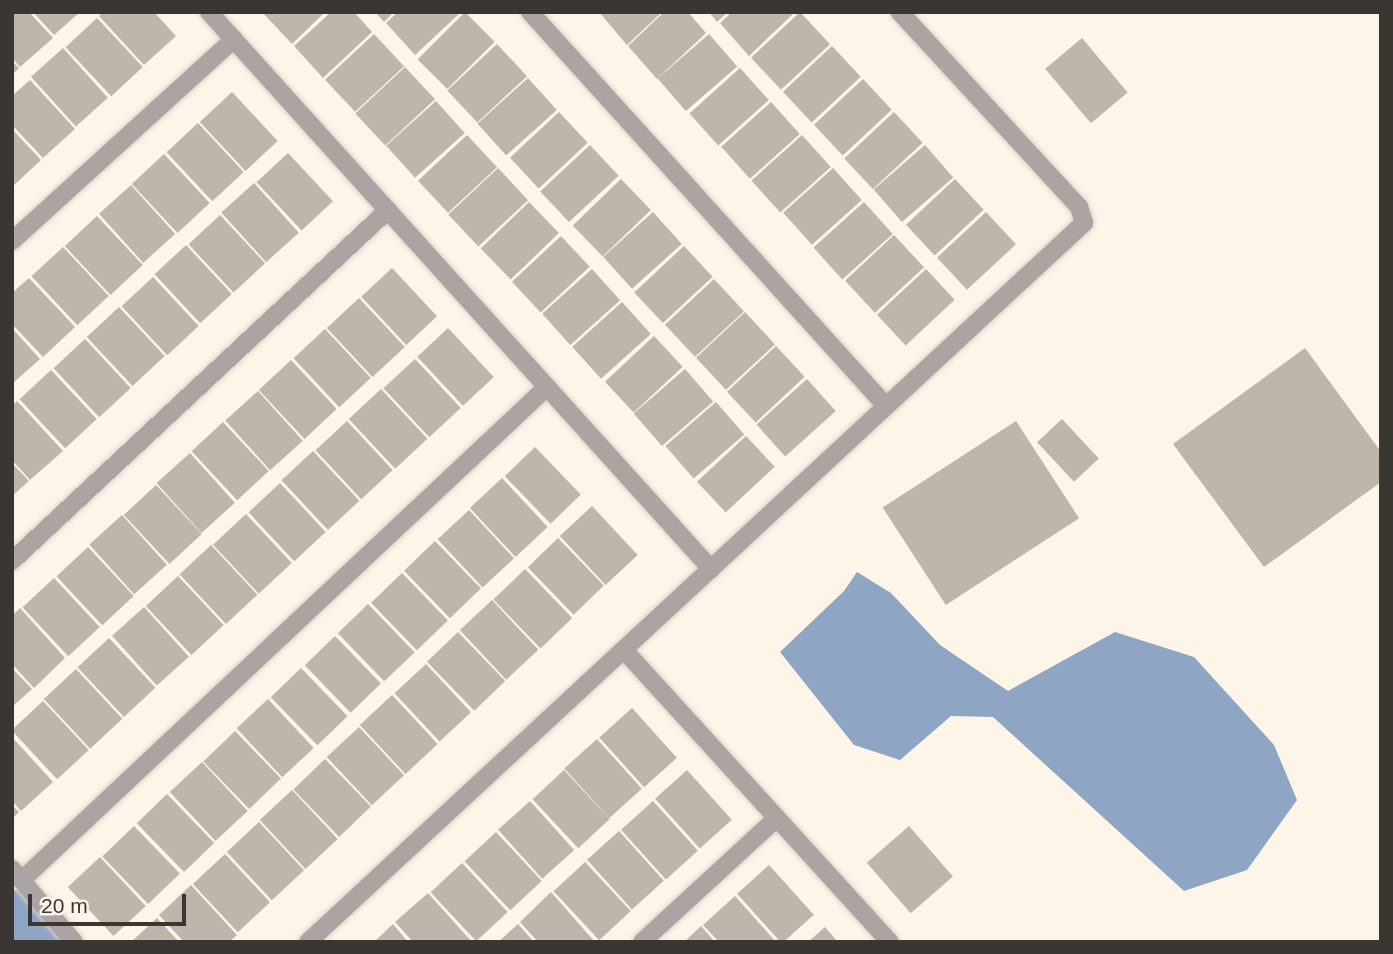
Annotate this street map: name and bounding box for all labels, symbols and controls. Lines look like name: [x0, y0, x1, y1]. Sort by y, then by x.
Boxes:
scale bar: [32, 880, 189, 924]
text: 20 m: [41, 894, 88, 917]

